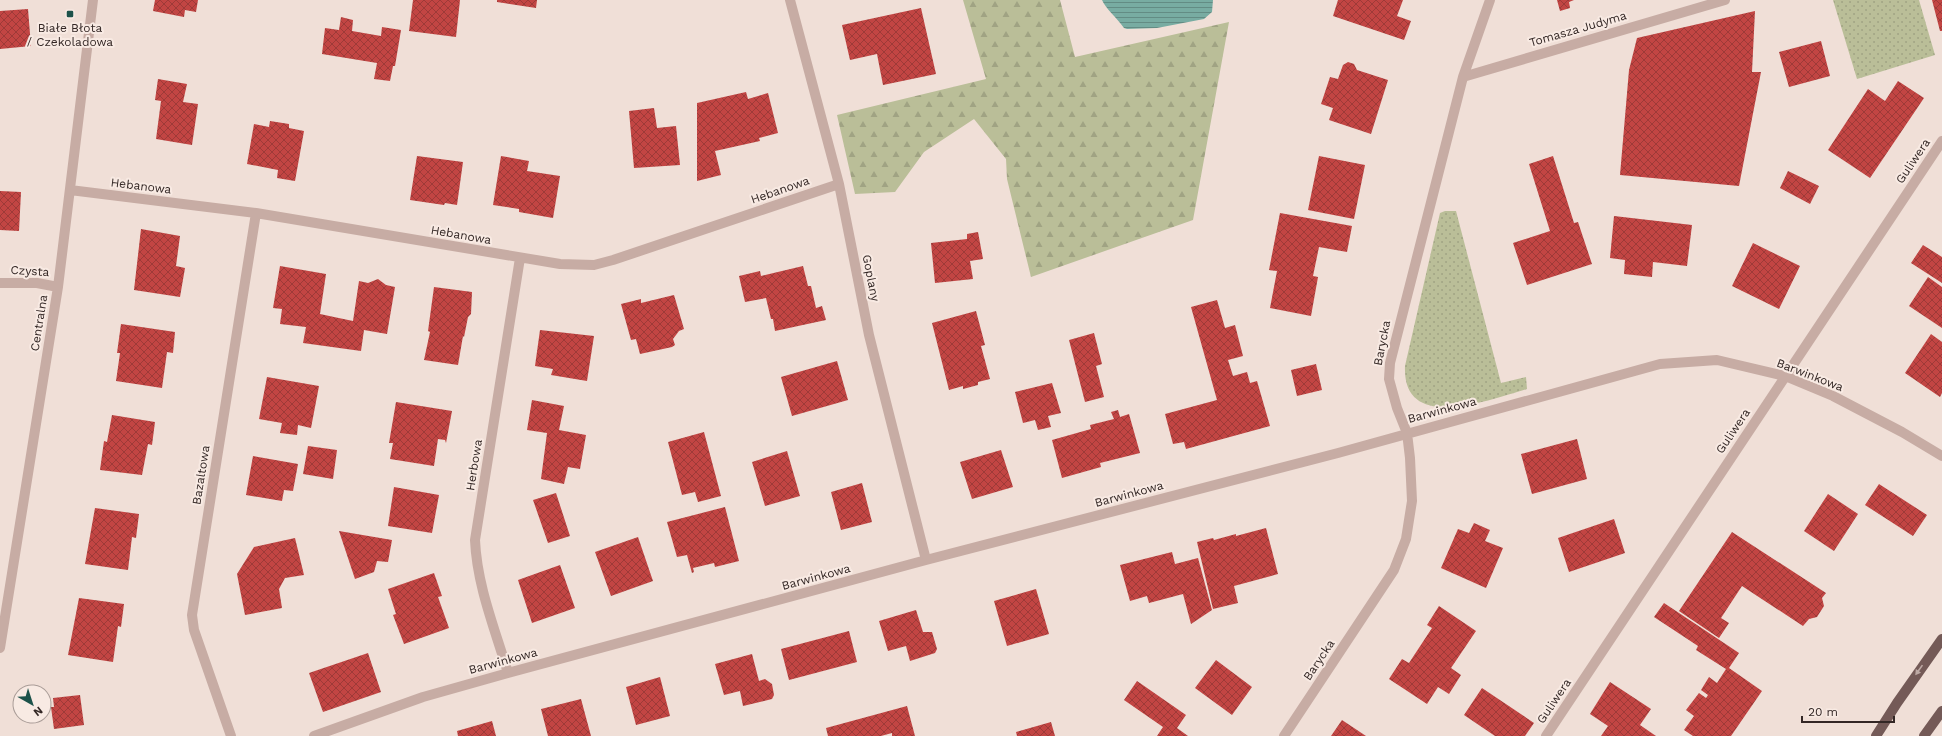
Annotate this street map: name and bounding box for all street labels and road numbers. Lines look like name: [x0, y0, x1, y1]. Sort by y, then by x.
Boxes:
street label: Tomasza Judyma: [1528, 8, 1628, 50]
street label: Guliwera: [1893, 136, 1933, 186]
street label: Hebanowa: [749, 173, 811, 207]
street label: Hebanowa: [110, 175, 172, 197]
street label: Hebanowa: [430, 223, 492, 247]
street label: Goplany: [860, 253, 883, 303]
street label: Czysta: [10, 263, 50, 279]
street label: Centralna: [28, 294, 50, 352]
street label: Barycka: [1371, 319, 1393, 367]
street label: Barwinkowa: [1775, 356, 1846, 394]
street label: Barwinkowa: [1406, 394, 1478, 426]
street label: Guliwera: [1713, 406, 1753, 456]
street label: Herbowa: [463, 438, 485, 492]
street label: Bazaltowa: [189, 444, 213, 506]
street label: Barwinkowa: [1093, 478, 1165, 510]
street label: Barwinkowa: [780, 561, 852, 593]
street label: Barycka: [1300, 637, 1338, 683]
street label: Barwinkowa: [467, 645, 539, 677]
street label: Guliwera: [1534, 676, 1574, 726]

